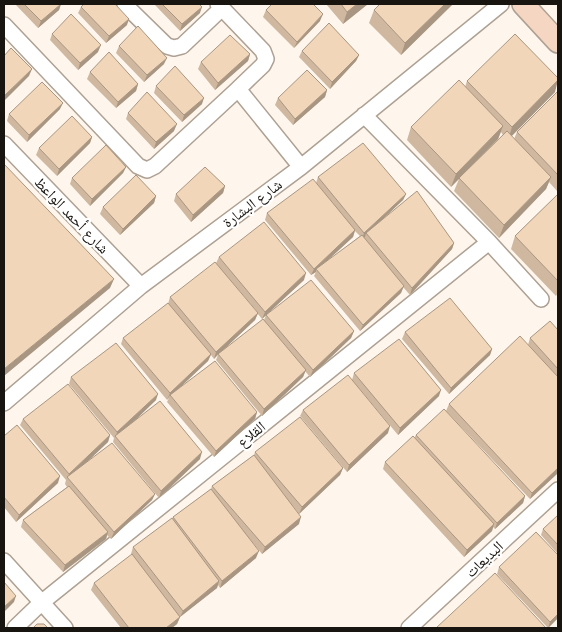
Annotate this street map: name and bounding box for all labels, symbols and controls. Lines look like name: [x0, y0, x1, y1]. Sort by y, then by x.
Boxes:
street label: شارع أحمد الواعظ: [30, 173, 113, 258]
street label: شارع البشارة: [219, 175, 286, 232]
street label: القلاع: [234, 418, 270, 452]
street label: البديعات: [462, 537, 507, 581]

